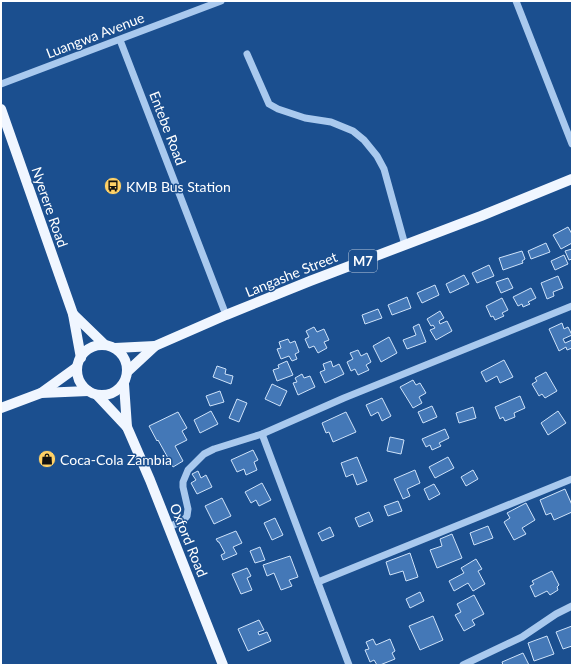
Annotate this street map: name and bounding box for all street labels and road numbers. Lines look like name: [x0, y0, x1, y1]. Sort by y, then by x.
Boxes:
street label: Luangwa Avenue: [43, 8, 147, 62]
street label: Entebe Road: [146, 89, 190, 167]
street label: Nyerere Road: [28, 165, 72, 249]
street label: Langashe Street: [242, 248, 340, 300]
road number: M7: [349, 250, 377, 272]
street label: Oxford Road: [167, 501, 211, 579]

